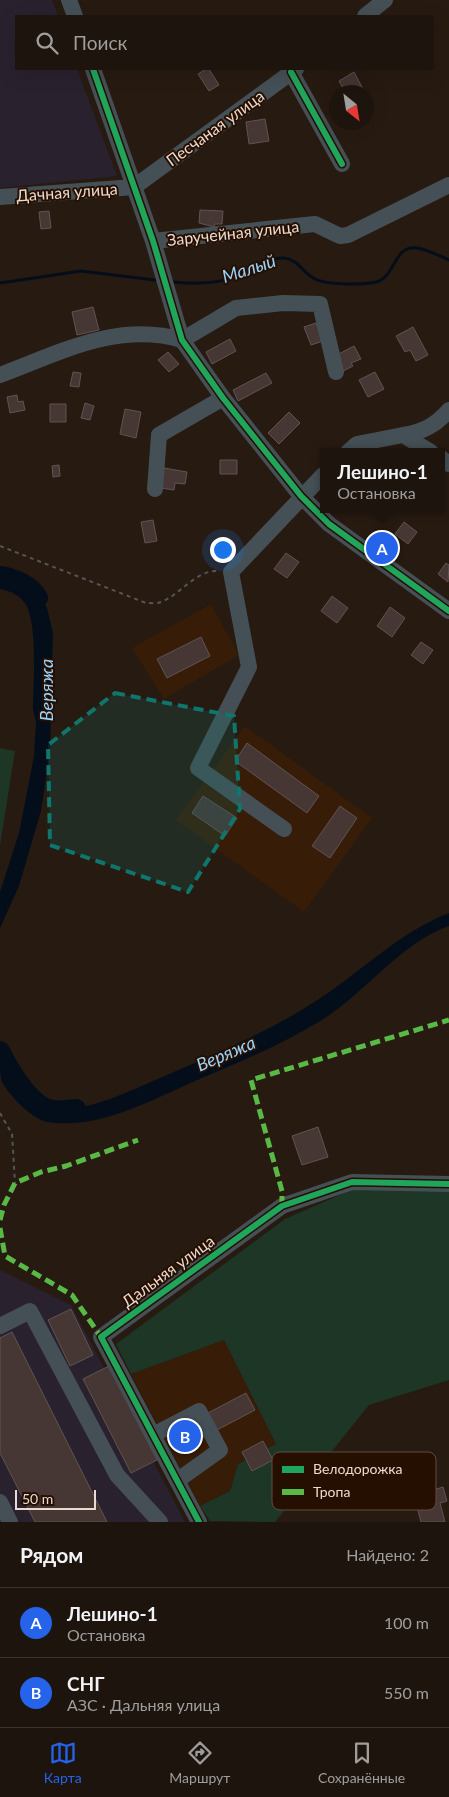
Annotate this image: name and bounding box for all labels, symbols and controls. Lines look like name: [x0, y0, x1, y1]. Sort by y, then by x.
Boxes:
search box: [15, 15, 434, 70]
icon: search: [33, 29, 61, 57]
text: Поиск: [73, 31, 127, 54]
north arrow: [329, 85, 374, 130]
street label: Песчаная улица: [162, 86, 267, 170]
street label: Дачная улица: [16, 178, 118, 205]
street label: Заручейная улица: [166, 216, 300, 249]
water label: Малый: [219, 249, 278, 287]
popup: [320, 448, 445, 513]
text: Лешино-1: [337, 460, 428, 483]
text: Остановка: [337, 483, 416, 502]
pin: A: [366, 529, 398, 567]
your location: [210, 537, 236, 563]
water label: Веряжа: [35, 659, 57, 721]
water label: Веряжа: [193, 1031, 259, 1075]
street label: Дальняя улица: [118, 1231, 218, 1311]
pin: B: [169, 1417, 201, 1455]
legend: [272, 1452, 436, 1510]
text: Велодорожка: [313, 1460, 402, 1477]
text: Тропа: [313, 1483, 350, 1500]
scale bar: [15, 1487, 96, 1510]
text: 50 m: [22, 1490, 53, 1507]
text: Рядом: [20, 1542, 83, 1567]
text: Найдено: 2: [346, 1545, 429, 1564]
text: Лешино-1: [67, 1602, 158, 1625]
text: A: [30, 1613, 42, 1632]
text: 100 m: [384, 1613, 429, 1632]
text: Остановка: [67, 1625, 146, 1644]
text: СНГ: [67, 1672, 105, 1695]
text: B: [31, 1683, 41, 1702]
text: 550 m: [384, 1683, 429, 1702]
text: АЗС · Дальняя улица: [67, 1695, 220, 1714]
tab: Карта: [44, 1739, 82, 1786]
tab: Маршрут: [169, 1739, 230, 1786]
tab: Сохранённые: [318, 1739, 405, 1786]

